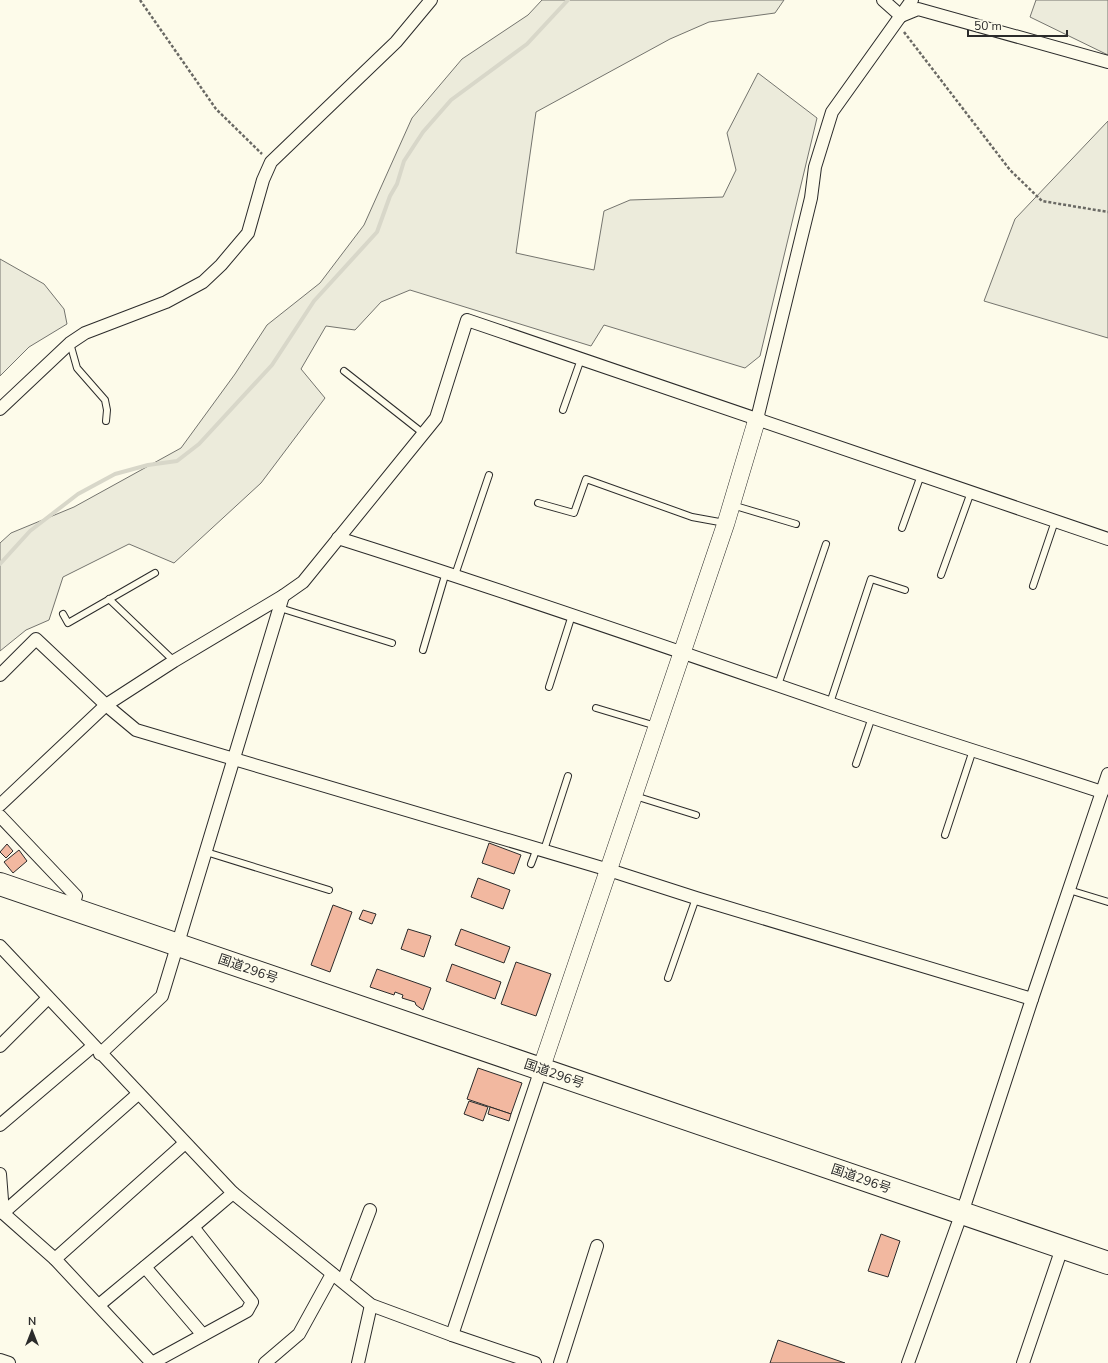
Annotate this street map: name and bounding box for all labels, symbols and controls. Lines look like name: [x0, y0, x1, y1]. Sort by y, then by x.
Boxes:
scale bar: [968, 12, 1067, 38]
text: 50 m: [974, 18, 1002, 34]
street label: 国道296号: [216, 950, 280, 988]
street label: 国道296号: [522, 1055, 586, 1093]
street label: 国道296号: [829, 1160, 893, 1198]
north arrow: [12, 1311, 52, 1351]
text: N: [28, 1314, 36, 1329]

